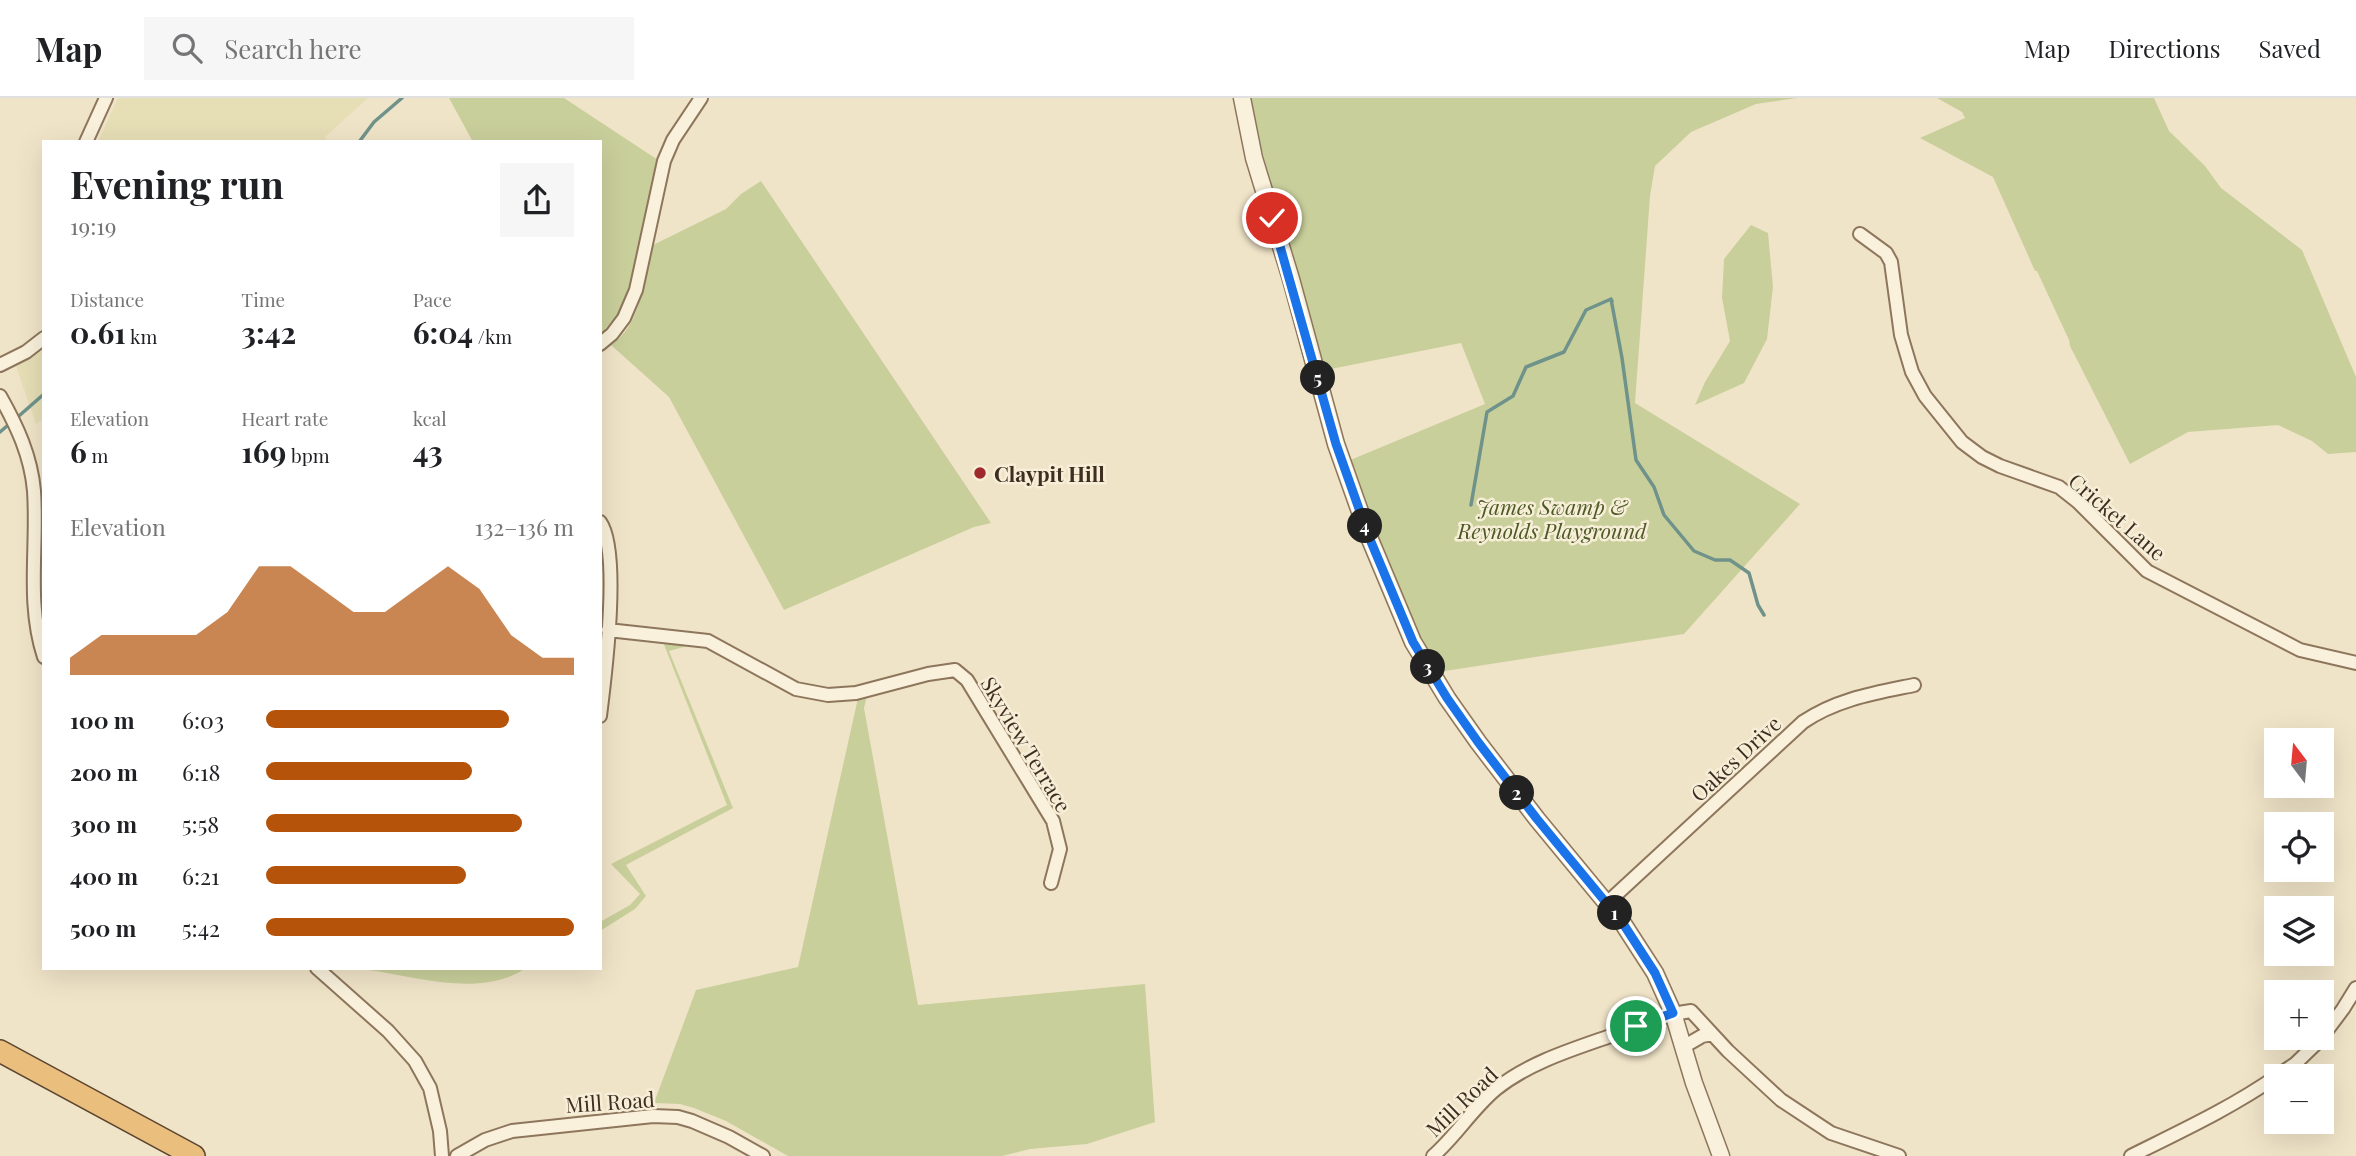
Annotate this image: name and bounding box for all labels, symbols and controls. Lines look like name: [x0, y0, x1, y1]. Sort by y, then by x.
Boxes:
search box: [144, 17, 634, 80]
text: Map: [35, 26, 102, 70]
icon: search: [168, 29, 206, 67]
text: Search here: [224, 31, 362, 66]
text: Map: [2024, 32, 2070, 64]
text: Directions: [2108, 32, 2221, 64]
text: Saved: [2259, 32, 2321, 64]
text: Evening run: [70, 158, 284, 209]
button: share: [500, 163, 574, 237]
pin: [1242, 188, 1302, 248]
icon: check: [1253, 199, 1291, 237]
text: 19:19: [70, 210, 117, 241]
text: Distance: [70, 286, 144, 312]
text: Time: [241, 286, 285, 312]
text: Pace: [413, 286, 452, 312]
text: 0.61: [70, 312, 126, 352]
text: 3:42: [241, 312, 296, 352]
text: 6:04: [413, 312, 473, 352]
text: km: [126, 323, 157, 349]
text: /km: [473, 323, 512, 349]
pin: 5: [1300, 360, 1336, 396]
text: 5: [1313, 364, 1322, 390]
text: Elevation: [70, 405, 149, 431]
text: Heart rate: [241, 405, 328, 431]
text: kcal: [413, 405, 447, 431]
text: 6: [70, 431, 87, 471]
text: 169: [241, 431, 286, 471]
text: 43: [413, 431, 443, 471]
text: m: [87, 442, 108, 468]
text: bpm: [286, 442, 330, 468]
place label: Claypit Hill: [994, 459, 1105, 487]
marker: Claypit Hill: [972, 465, 988, 481]
street label: Cricket Lane: [2064, 466, 2172, 566]
park label: James Swamp & Reynolds Playground: [1457, 492, 1647, 544]
pin: 4: [1348, 508, 1382, 544]
text: Elevation: [70, 511, 166, 542]
text: 132–136 m: [475, 511, 574, 542]
text: 4: [1359, 512, 1370, 538]
pin: 3: [1410, 650, 1446, 684]
text: 3: [1423, 653, 1432, 679]
street label: Skyview Terrace: [975, 671, 1079, 817]
text: 100 m: [70, 704, 135, 735]
text: 6:03: [182, 704, 224, 735]
street label: Oakes Drive: [1684, 709, 1786, 807]
north arrow: [2264, 728, 2334, 798]
map controls: [2264, 728, 2334, 1134]
text: 200 m: [70, 756, 138, 787]
text: 6:18: [182, 756, 220, 787]
pin: 2: [1500, 776, 1534, 810]
text: 2: [1512, 779, 1521, 805]
text: 300 m: [70, 808, 137, 839]
text: 5:58: [182, 808, 219, 839]
button: locate: [2264, 812, 2334, 882]
text: 400 m: [70, 860, 138, 891]
text: 6:21: [182, 860, 220, 891]
pin: 1: [1598, 896, 1632, 930]
button: layers: [2264, 896, 2334, 966]
text: 1: [1611, 899, 1618, 925]
text: 500 m: [70, 912, 136, 943]
text: 5:42: [182, 912, 220, 943]
button: +: [2264, 980, 2334, 1050]
pin: [1606, 996, 1666, 1056]
icon: arrive: [1617, 1007, 1655, 1045]
street label: Mill Road: [1419, 1060, 1503, 1142]
button: −: [2264, 1064, 2334, 1134]
street label: Mill Road: [564, 1084, 656, 1118]

